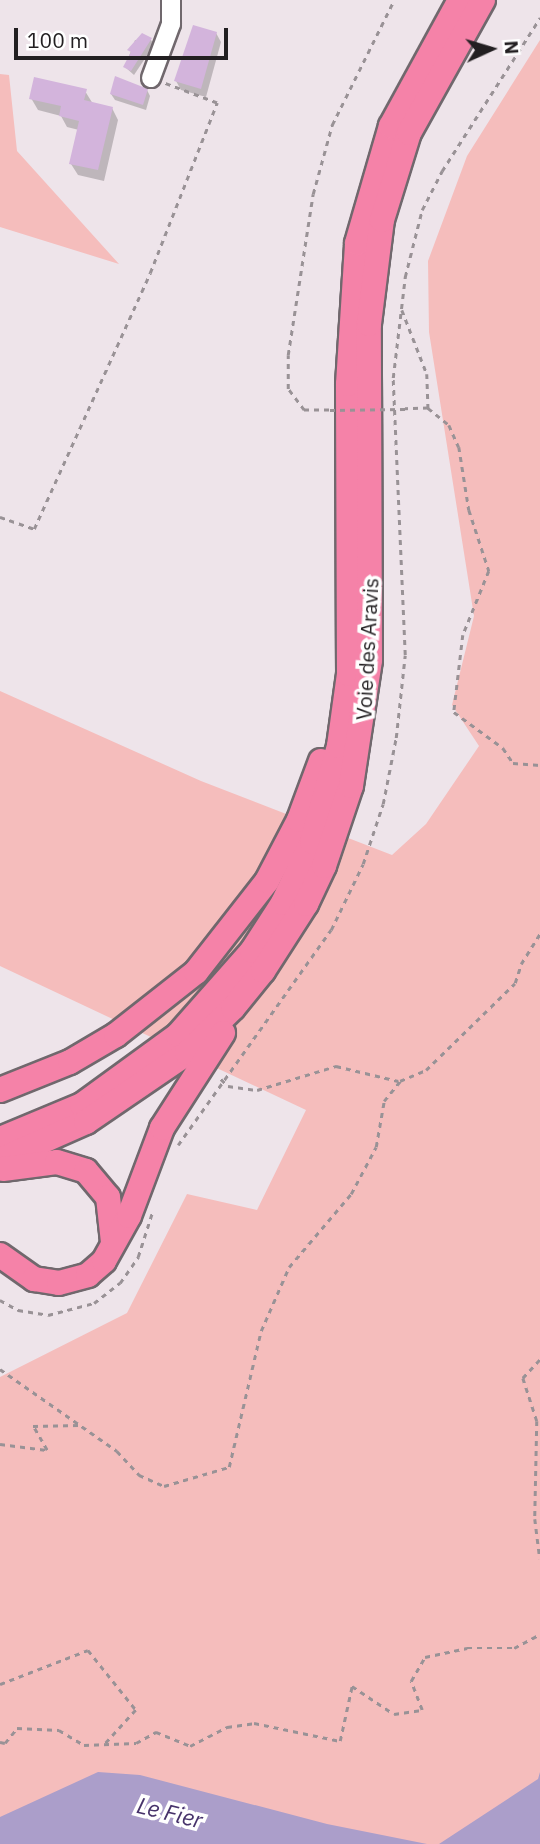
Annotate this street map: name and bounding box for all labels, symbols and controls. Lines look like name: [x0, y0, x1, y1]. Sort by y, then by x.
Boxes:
scale bar: [18, 14, 231, 58]
north arrow: [456, 14, 526, 84]
text: 100 m: [27, 26, 88, 54]
text: N: [499, 40, 524, 55]
street label: Voie des Aravis: [351, 577, 383, 721]
water label: Le Fier: [134, 1791, 206, 1833]

